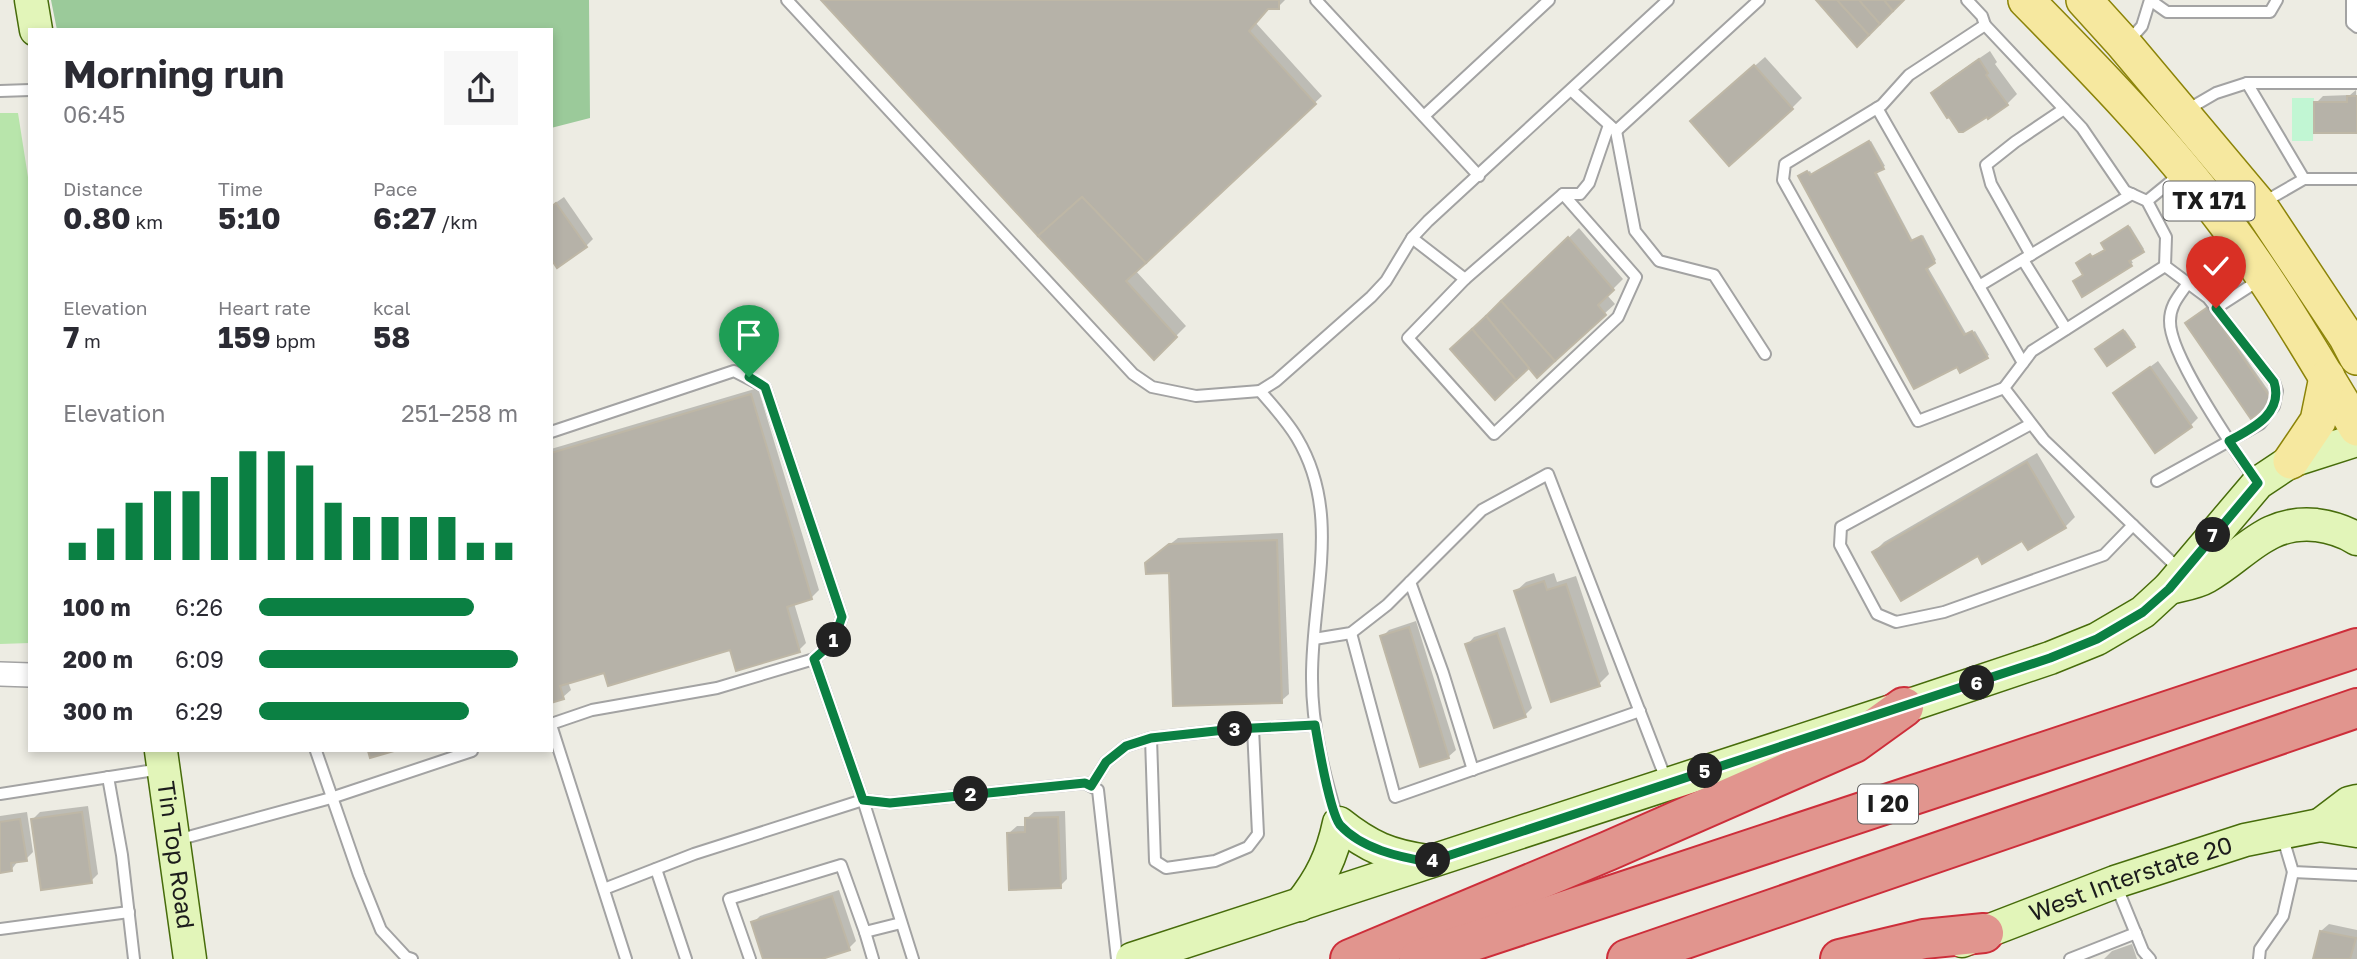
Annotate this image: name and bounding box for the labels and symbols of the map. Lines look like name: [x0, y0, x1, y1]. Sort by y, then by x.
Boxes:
road number: TX 171: [2164, 182, 2254, 220]
pin: [2186, 236, 2246, 308]
pin: [719, 305, 779, 377]
pin: 7: [2196, 518, 2230, 552]
pin: 1: [816, 622, 852, 658]
pin: 6: [1960, 666, 1994, 700]
pin: 3: [1218, 712, 1252, 746]
pin: 5: [1688, 754, 1722, 788]
pin: 2: [954, 776, 988, 812]
street label: Tin Top Road: [152, 779, 202, 930]
road number: I 20: [1858, 784, 1918, 824]
street label: West Interstate 20: [2025, 829, 2236, 927]
pin: 4: [1416, 842, 1450, 878]

